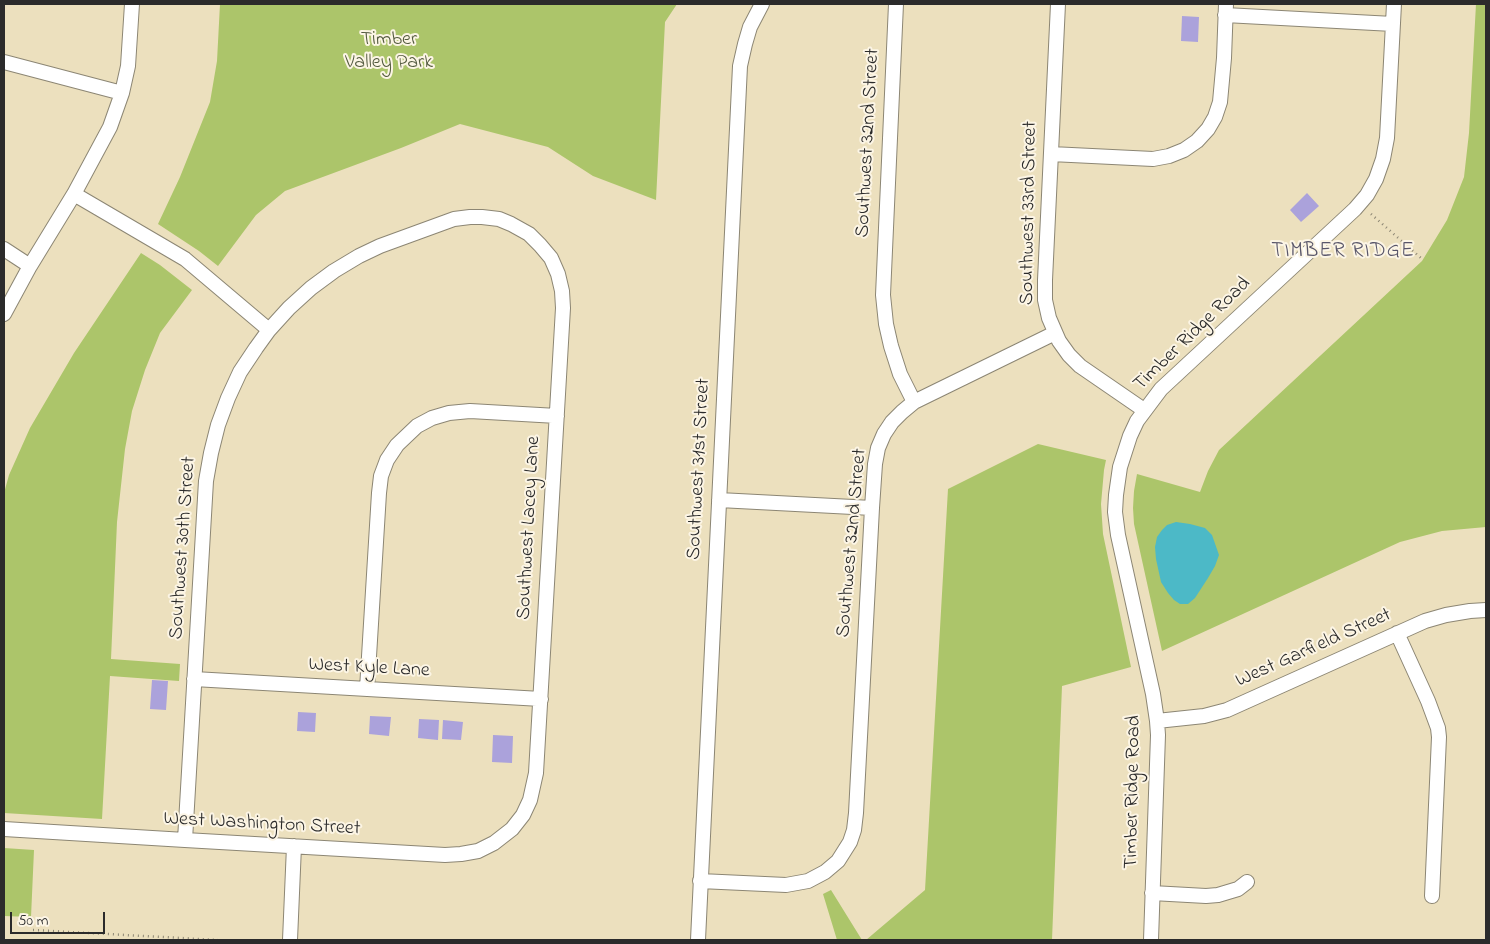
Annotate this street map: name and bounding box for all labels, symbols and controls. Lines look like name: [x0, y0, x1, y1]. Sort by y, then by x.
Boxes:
park label: Timber Valley Park: [345, 29, 433, 76]
street label: Southwest 32nd Street: [852, 48, 886, 238]
street label: Southwest 33rd Street: [1016, 121, 1044, 305]
district label: TIMBER RIDGE: [1270, 240, 1416, 266]
street label: Timber Ridge Road: [1129, 273, 1257, 397]
street label: Southwest 31st Street: [683, 378, 717, 560]
street label: Southwest Lacey Lane: [513, 435, 547, 621]
street label: Southwest 32nd Street: [833, 448, 873, 638]
street label: Southwest 30th Street: [166, 456, 202, 640]
street label: West Garfield Street: [1233, 604, 1395, 694]
street label: West Kyle Lane: [308, 654, 430, 684]
street label: Timber Ridge Road: [1121, 715, 1147, 869]
street label: West Washington Street: [163, 808, 361, 842]
scale bar: [12, 902, 108, 934]
text: 50 m: [18, 910, 48, 932]

